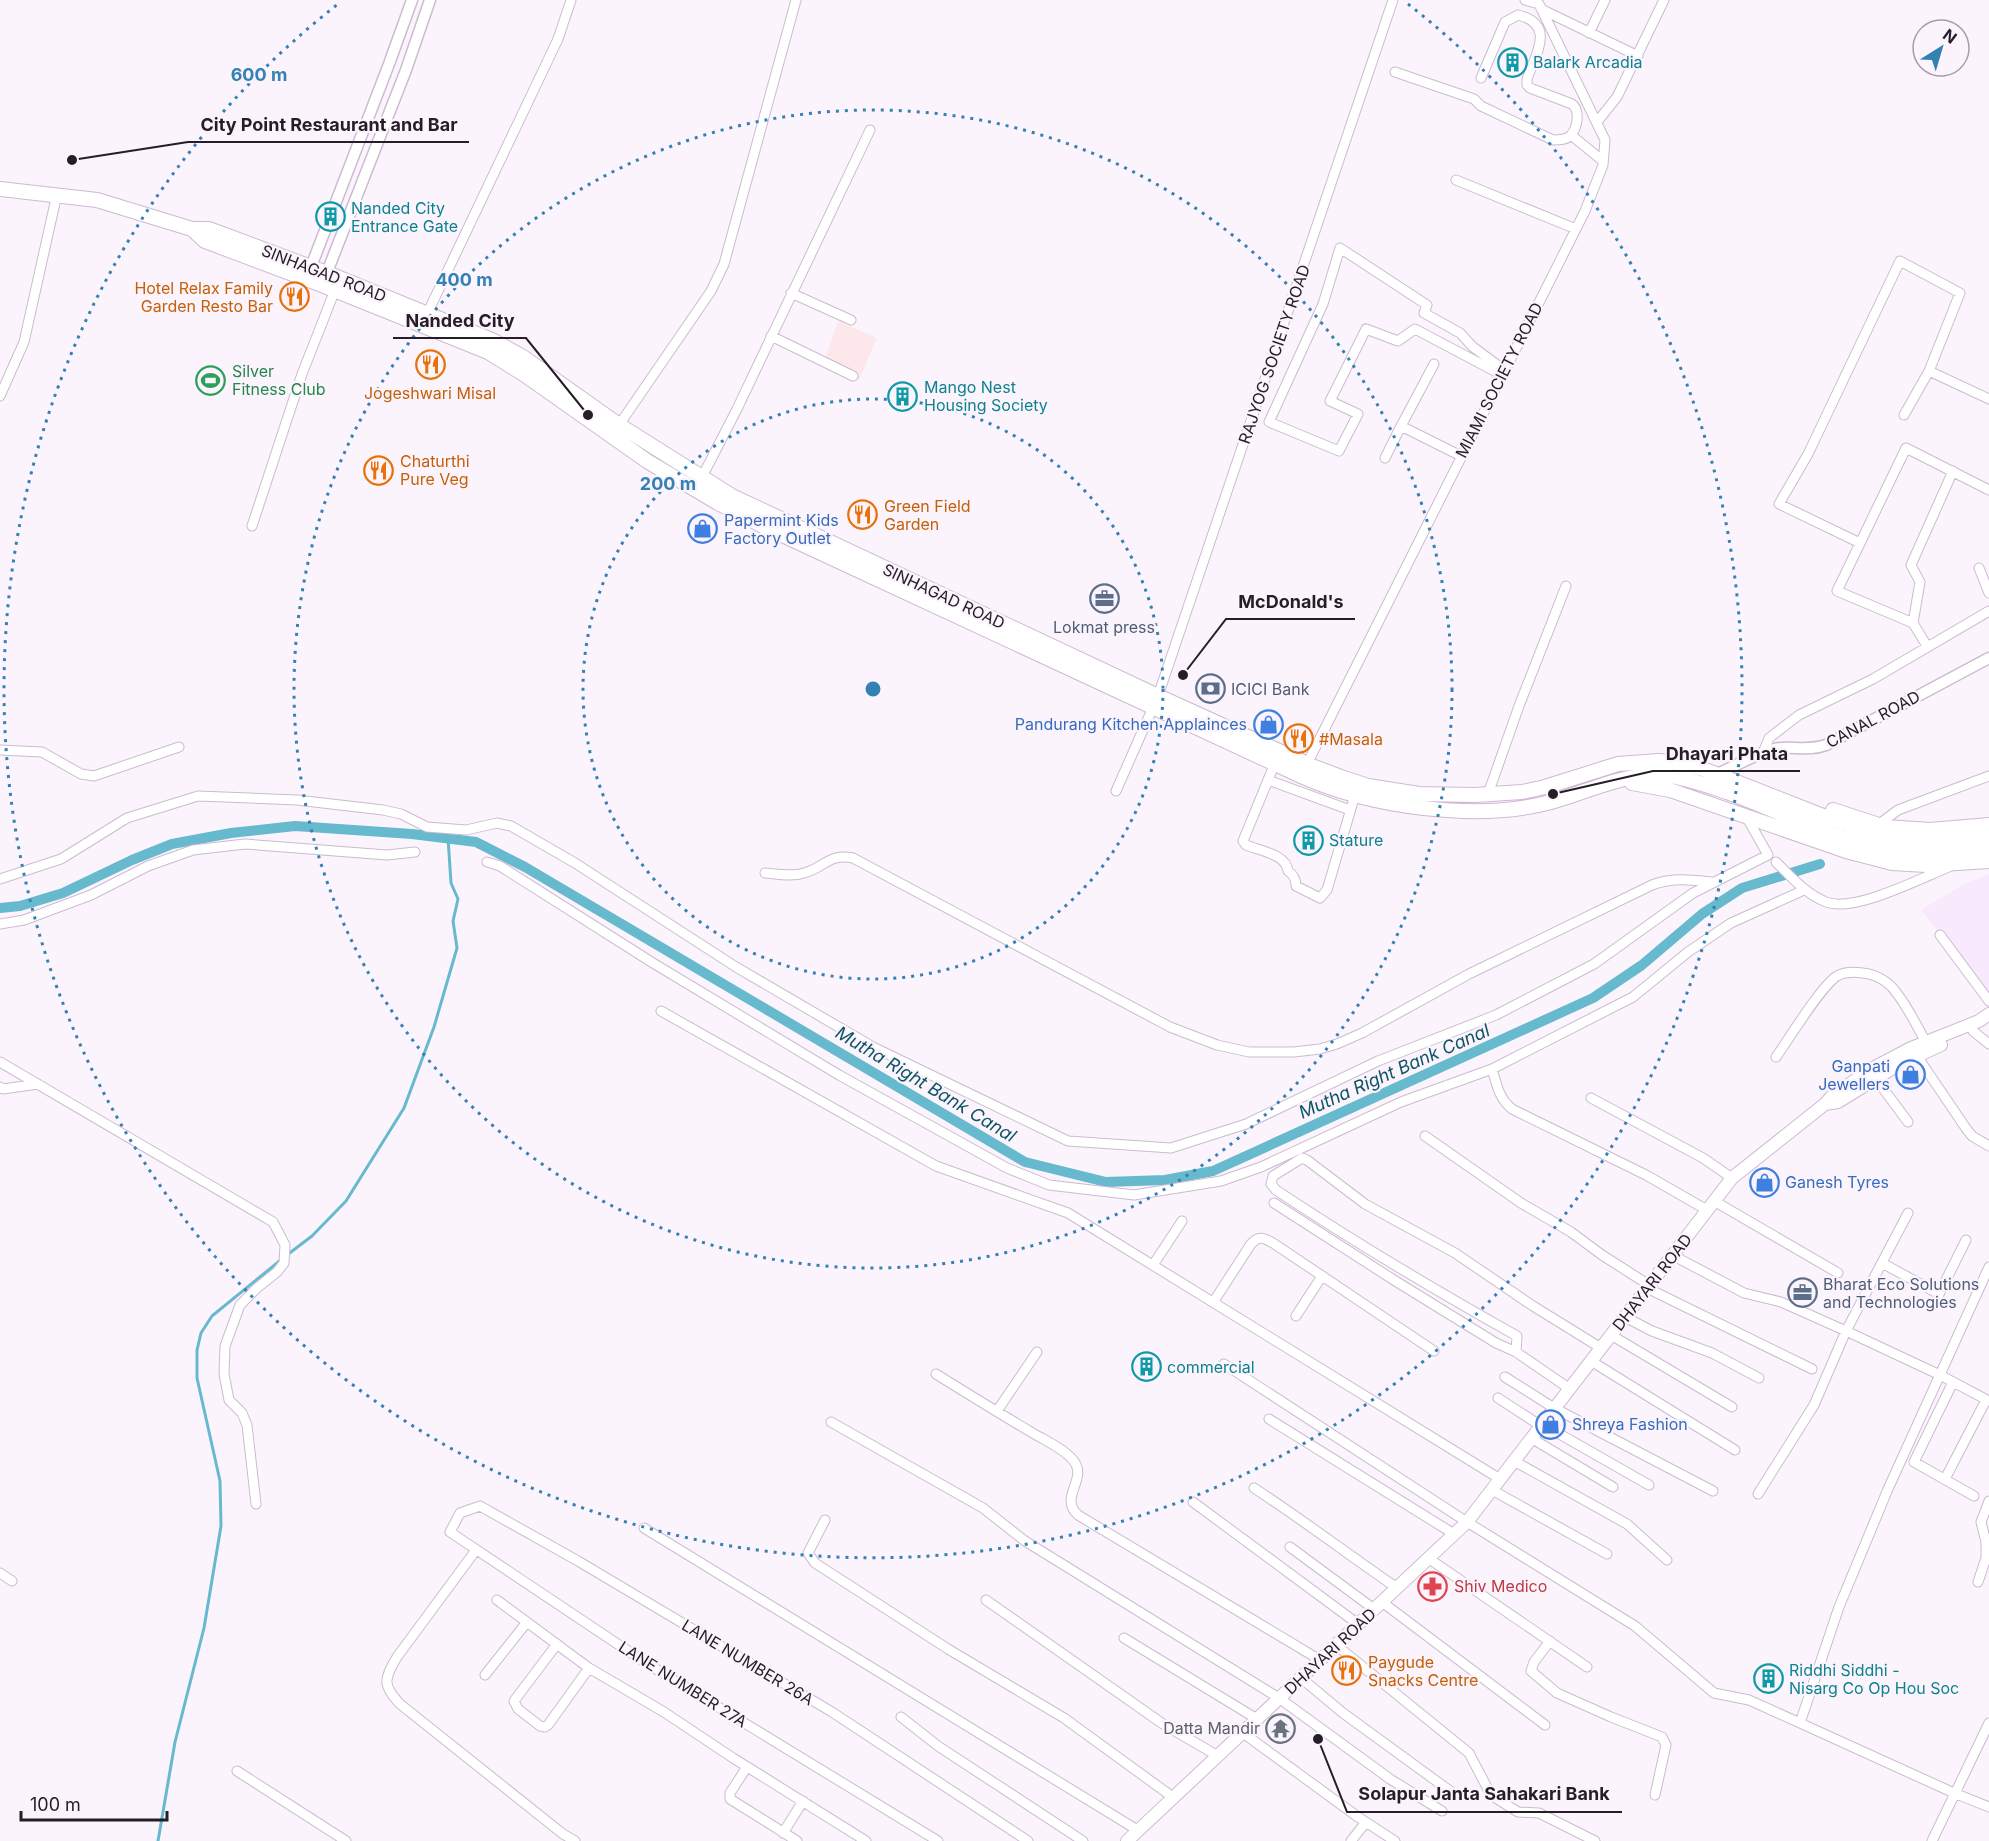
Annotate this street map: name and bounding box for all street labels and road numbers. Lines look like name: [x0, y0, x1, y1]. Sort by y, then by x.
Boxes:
street label: SINHAGAD ROAD: [259, 240, 389, 306]
street label: RAJYOG SOCIETY ROAD: [1234, 262, 1314, 446]
street label: MIAMI SOCIETY ROAD: [1451, 299, 1547, 461]
street label: SINHAGAD ROAD: [880, 559, 1008, 633]
street label: CANAL ROAD: [1823, 686, 1923, 752]
street label: DHAYARI ROAD: [1608, 1229, 1696, 1335]
street label: DHAYARI ROAD: [1280, 1604, 1380, 1698]
street label: LANE NUMBER 26A: [678, 1615, 818, 1709]
street label: LANE NUMBER 27A: [615, 1636, 751, 1732]

